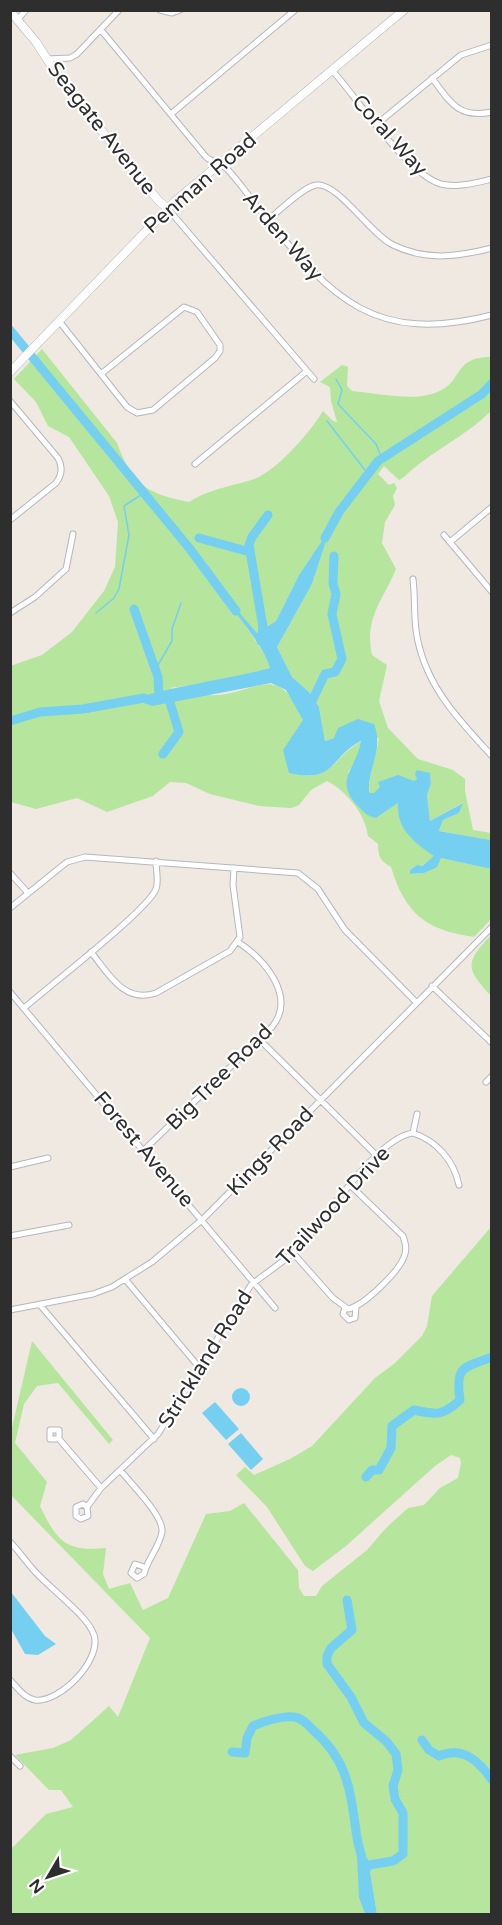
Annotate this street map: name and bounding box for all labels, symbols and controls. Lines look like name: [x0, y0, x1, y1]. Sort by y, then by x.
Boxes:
street label: Seagate Avenue: [42, 57, 161, 200]
street label: Coral Way: [347, 89, 433, 181]
street label: Penman Road: [139, 128, 262, 239]
street label: Arden Way: [237, 187, 328, 286]
street label: Big Tree Road: [161, 1019, 278, 1136]
street label: Forest Avenue: [88, 1087, 199, 1212]
street label: Kings Road: [222, 1102, 319, 1201]
street label: Trailwood Drive: [272, 1141, 395, 1271]
street label: Strickland Road: [153, 1286, 258, 1433]
north arrow: [18, 1847, 78, 1907]
text: N: [25, 1875, 49, 1897]

